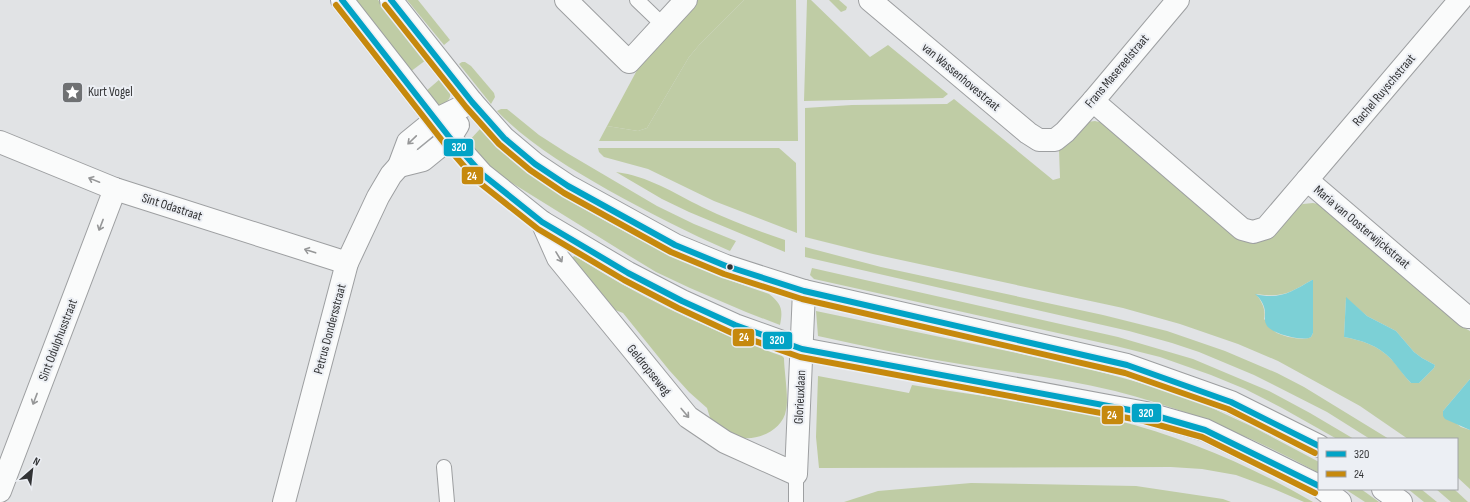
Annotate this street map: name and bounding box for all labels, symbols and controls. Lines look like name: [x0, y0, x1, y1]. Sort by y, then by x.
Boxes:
street label: Frans Masereelstraat: [1082, 31, 1152, 111]
street label: van Wassenhovestraat: [918, 39, 1004, 115]
street label: Rachel Ruyschstraat: [1349, 51, 1419, 129]
place icon: Kurt Vogel: [59, 79, 85, 105]
place label: Kurt Vogel: [88, 84, 133, 100]
one-way arrow: [407, 135, 417, 144]
line badge: 320: [443, 138, 474, 157]
text: 320: [452, 141, 467, 154]
line badge: 24: [461, 166, 484, 185]
text: 24: [467, 170, 477, 183]
one-way arrow: [88, 176, 100, 183]
street label: Maria van Oosterwijckstraat: [1310, 182, 1414, 272]
street label: Sint Odastraat: [140, 190, 204, 224]
one-way arrow: [97, 219, 105, 231]
one-way arrow: [304, 247, 317, 254]
one-way arrow: [555, 251, 563, 263]
unlabelled marker: [725, 262, 735, 272]
street label: Petrus Dondersstraat: [310, 282, 350, 376]
street label: Sint Odulphusstraat: [35, 297, 81, 383]
line badge: 24: [732, 328, 755, 347]
text: 24: [739, 331, 749, 344]
line badge: 320: [762, 331, 793, 350]
text: 320: [770, 334, 785, 347]
street label: Geldropseweg: [623, 341, 675, 399]
street label: Glorieuxlaan: [791, 370, 809, 424]
one-way arrow: [31, 393, 39, 405]
line badge: 320: [1131, 403, 1162, 423]
line badge: 24: [1101, 405, 1124, 425]
one-way arrow: [680, 407, 689, 418]
text: 320: [1139, 407, 1154, 420]
text: 24: [1107, 409, 1117, 422]
legend: [1318, 438, 1458, 490]
text: 320: [1354, 447, 1369, 462]
north arrow: [12, 450, 52, 490]
text: N: [31, 454, 42, 469]
text: 24: [1354, 467, 1364, 482]

